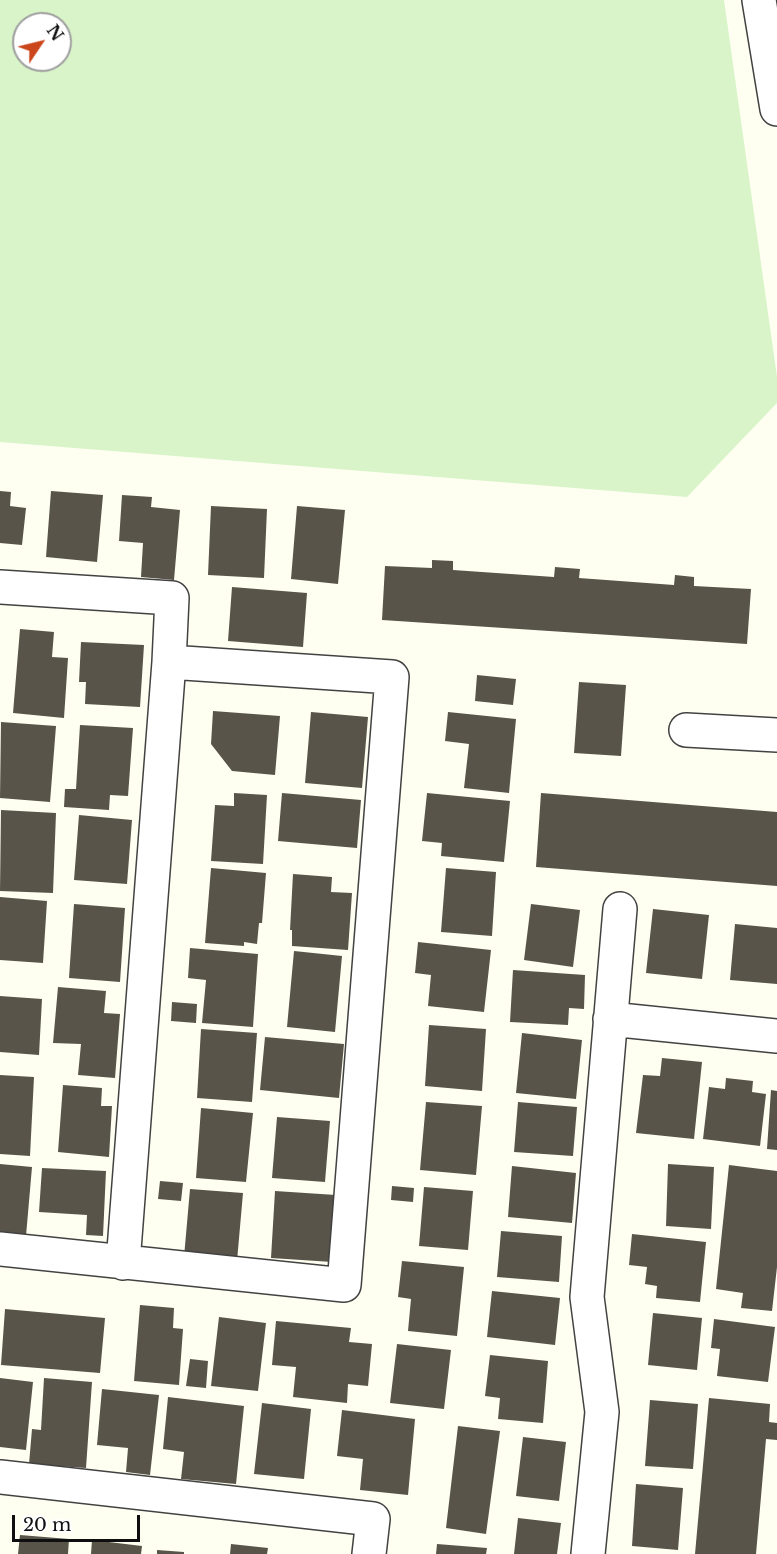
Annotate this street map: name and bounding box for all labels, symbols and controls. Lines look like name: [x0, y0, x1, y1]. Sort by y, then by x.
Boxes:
north arrow: [12, 12, 72, 72]
text: N: [43, 21, 68, 45]
scale bar: [15, 1503, 142, 1541]
text: 20 m: [23, 1514, 71, 1536]

